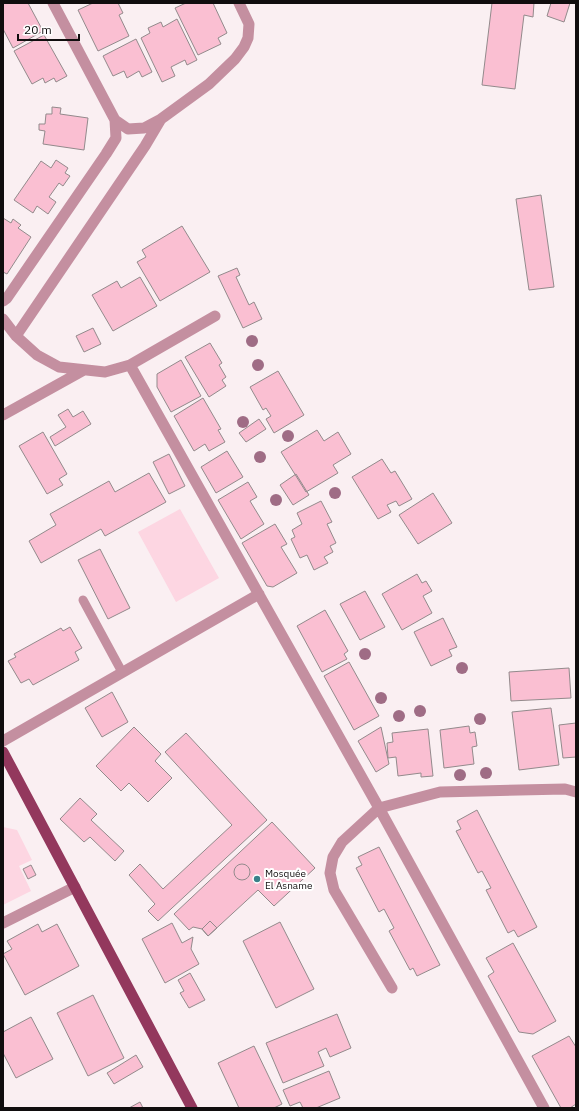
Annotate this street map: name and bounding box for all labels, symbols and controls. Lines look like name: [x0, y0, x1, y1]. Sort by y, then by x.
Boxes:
scale bar: [18, 16, 79, 42]
text: 20 m: [24, 22, 52, 37]
place label: Mosquée El Asname: [265, 867, 313, 892]
marker: Mosquée El Asname: [252, 874, 262, 884]

